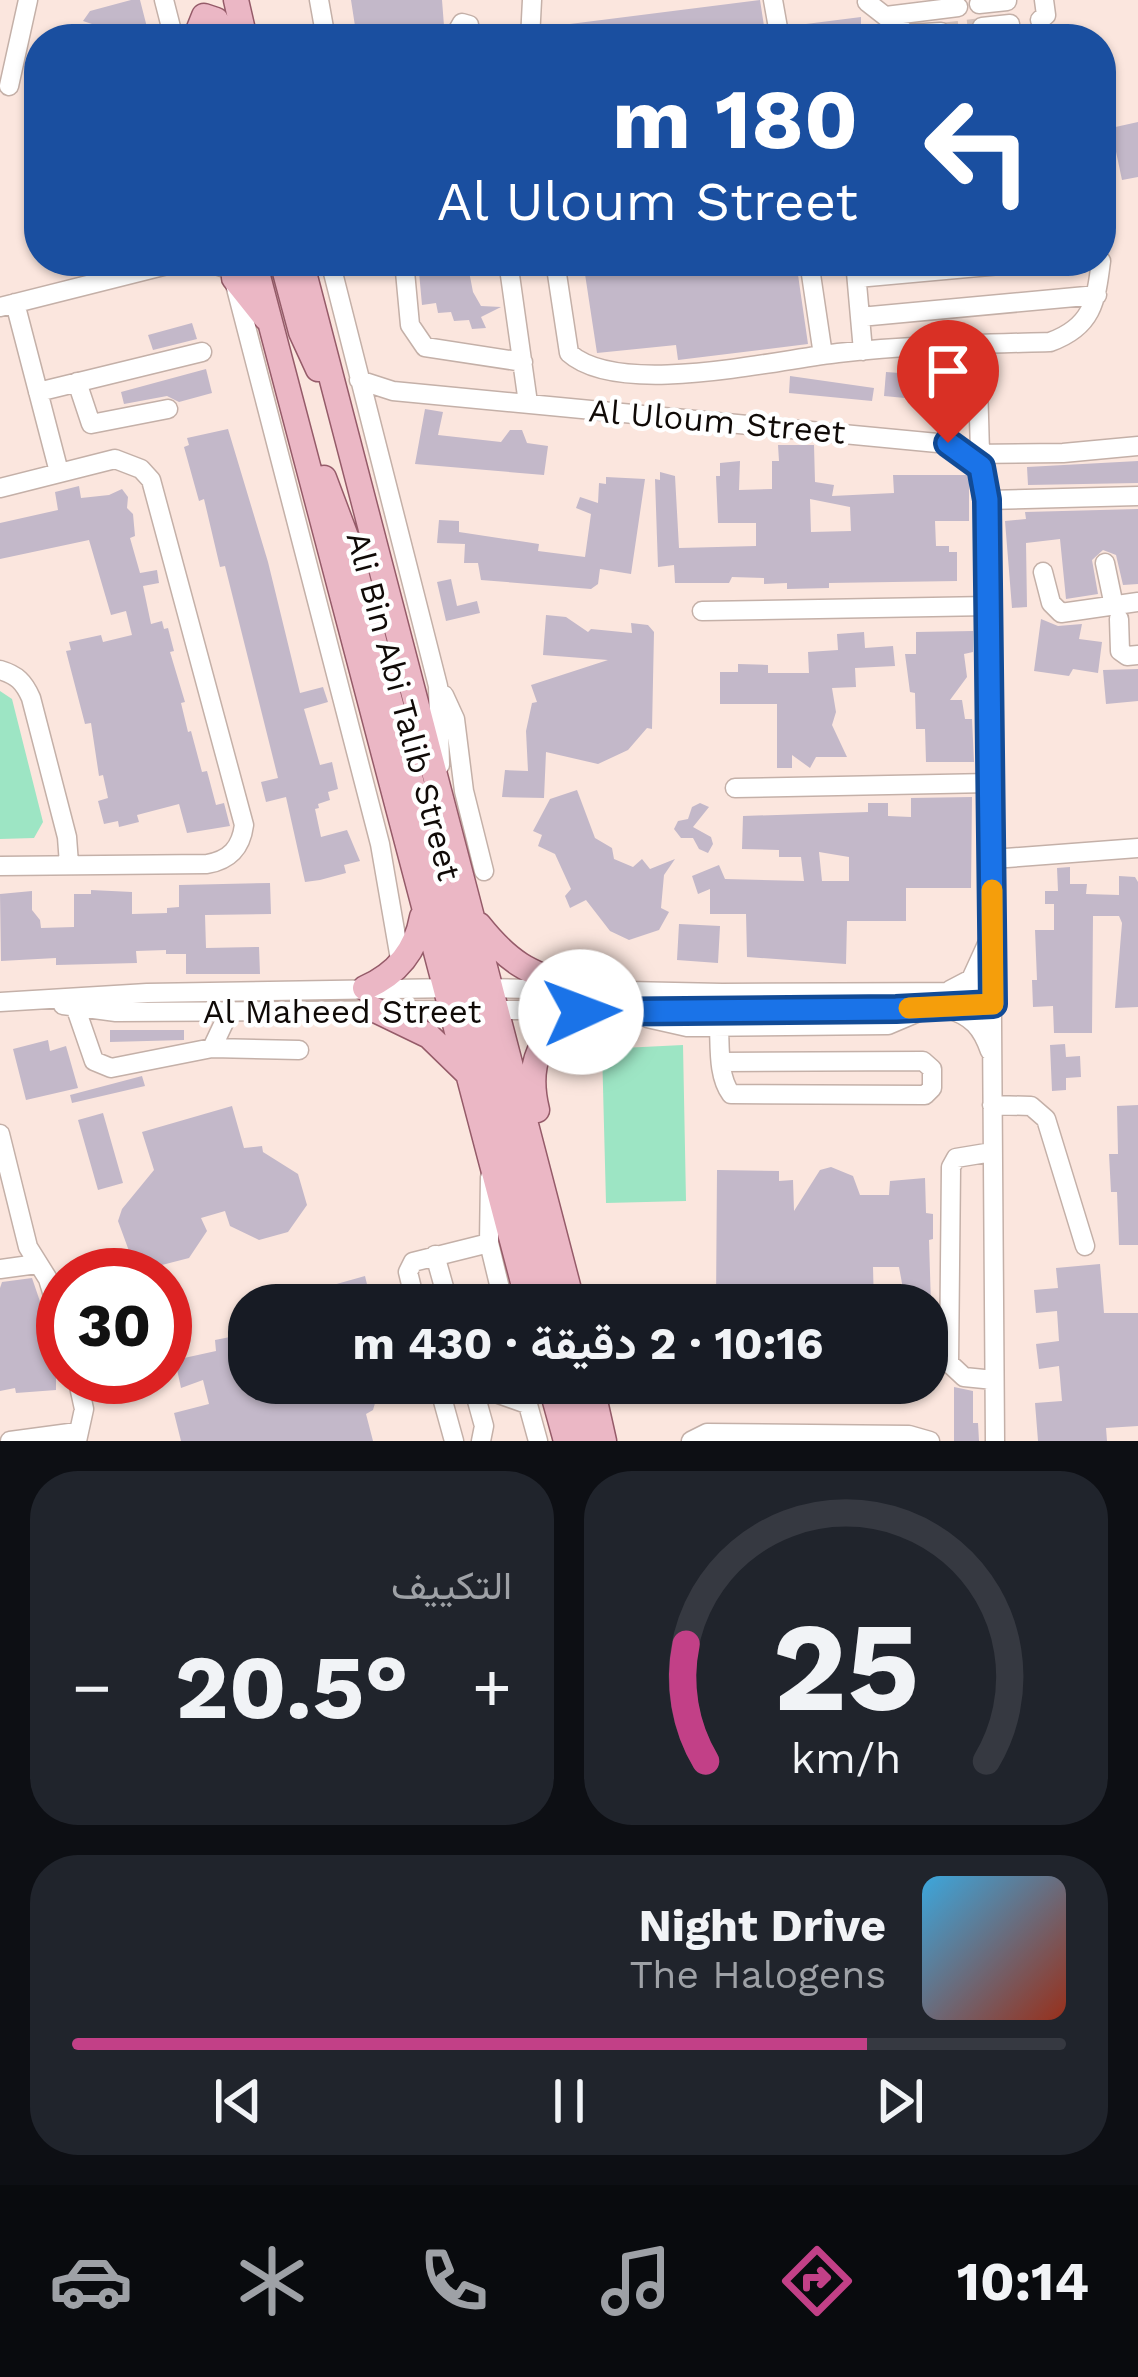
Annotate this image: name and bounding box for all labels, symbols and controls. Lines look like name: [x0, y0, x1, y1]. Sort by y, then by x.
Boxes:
text: 180 m: [612, 70, 858, 168]
icon: left: [900, 72, 1056, 228]
text: Al Uloum Street: [437, 170, 858, 233]
pin: [897, 320, 999, 443]
icon: arrive: [915, 338, 981, 404]
street label: Al Uloum Street: [587, 390, 847, 452]
street label: Ali Bin Abi Talib Street: [339, 527, 469, 885]
position arrow: [518, 949, 644, 1075]
street label: Al Maheed Street: [203, 992, 481, 1031]
speed limit sign: 30: [36, 1248, 192, 1404]
text: 10:16 · 2 دقيقة · 430 m: [352, 1317, 824, 1370]
text: التكييف: [391, 1563, 512, 1608]
text: 25: [772, 1594, 920, 1740]
text: 20.5°: [175, 1634, 409, 1740]
text: −: [72, 1649, 112, 1726]
text: +: [472, 1649, 512, 1726]
text: km/h: [791, 1733, 901, 1783]
text: Night Drive: [638, 1899, 886, 1952]
text: The Halogens: [630, 1952, 886, 1997]
icon: previous: [205, 2068, 271, 2134]
icon: pause: [536, 2068, 602, 2134]
icon: next: [867, 2068, 933, 2134]
icon: car: [49, 2239, 133, 2323]
icon: climate: [230, 2239, 314, 2323]
icon: phone: [412, 2239, 496, 2323]
icon: music: [594, 2239, 678, 2323]
icon: directions: [775, 2239, 859, 2323]
text: 10:14: [957, 2250, 1089, 2313]

